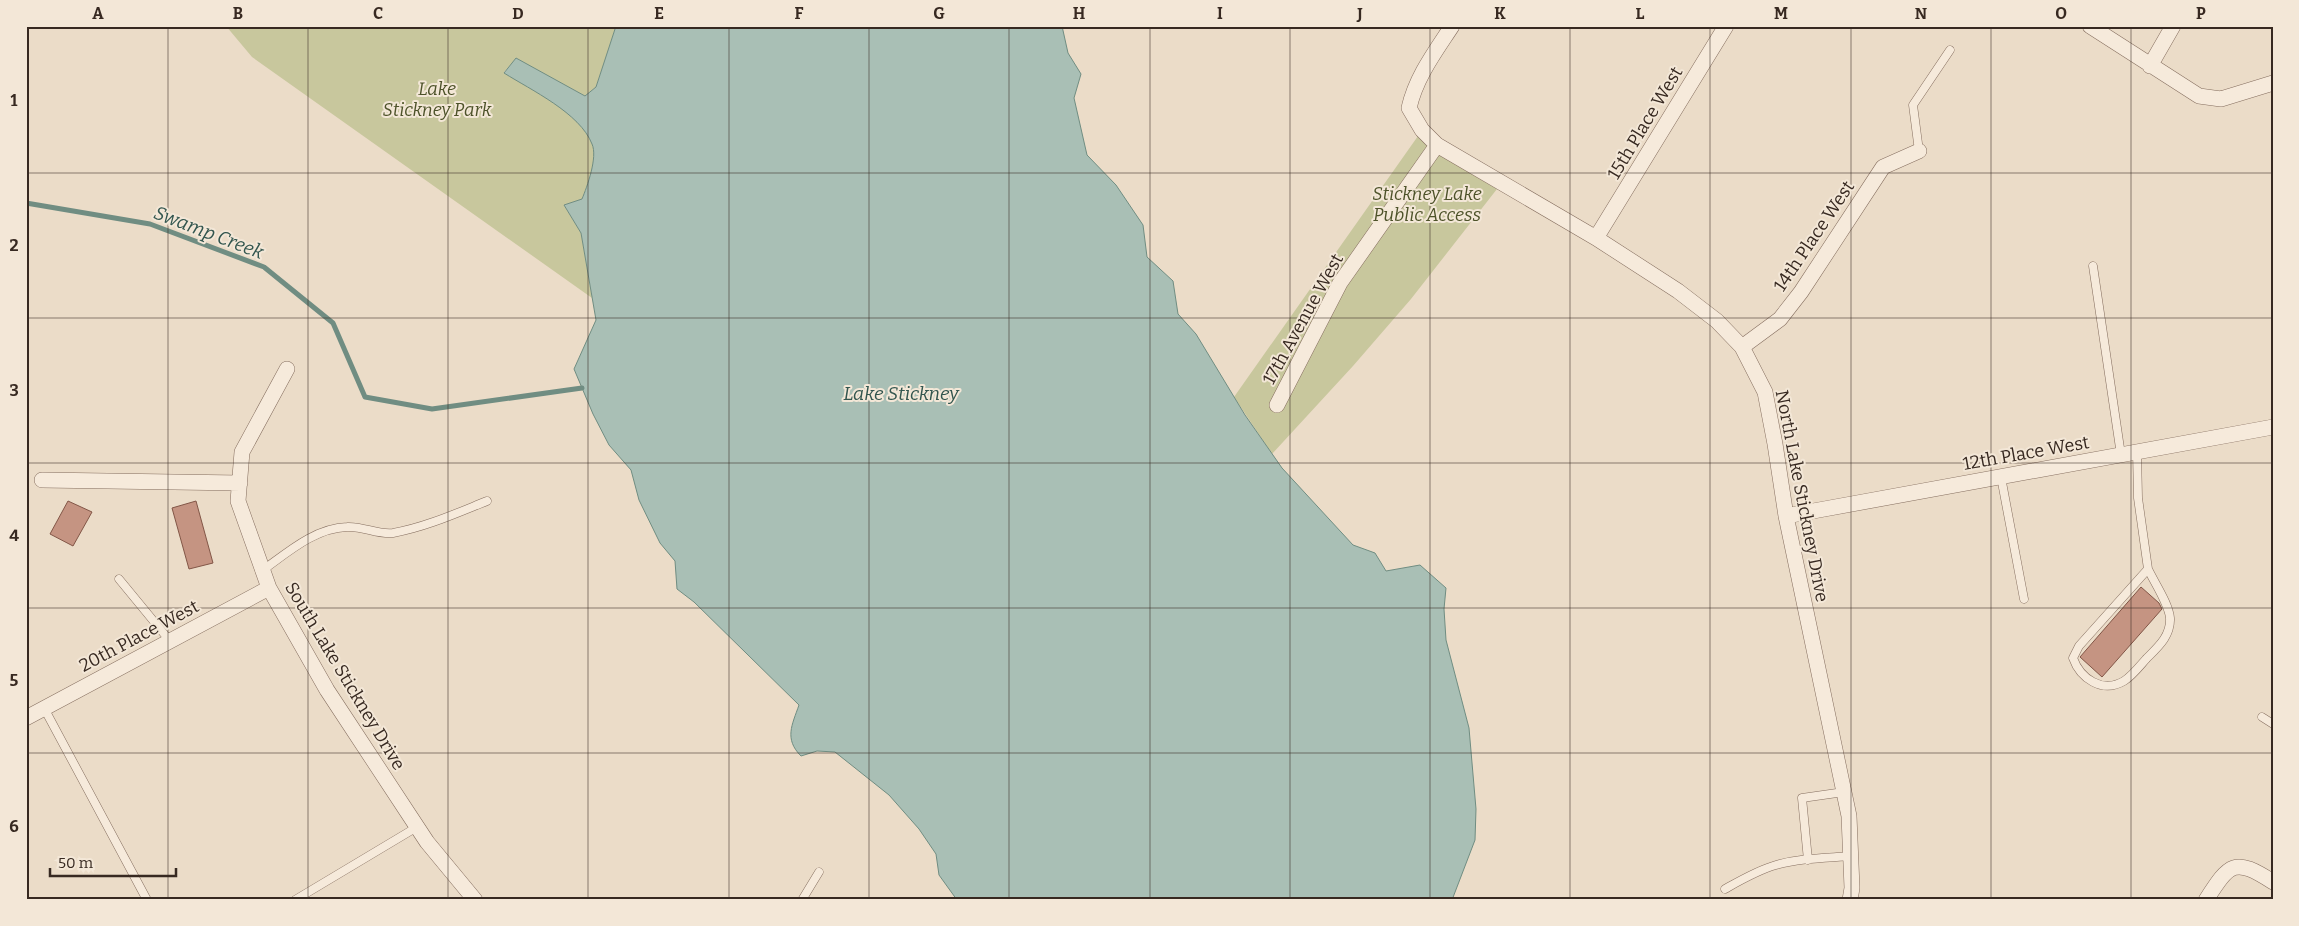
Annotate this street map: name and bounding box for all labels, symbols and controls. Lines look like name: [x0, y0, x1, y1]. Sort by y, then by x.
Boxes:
text: A: [92, 4, 104, 23]
text: B: [233, 4, 243, 23]
text: C: [373, 4, 383, 23]
text: D: [512, 4, 524, 23]
text: E: [654, 4, 664, 23]
text: F: [795, 4, 804, 23]
text: G: [933, 4, 945, 23]
text: H: [1073, 4, 1086, 23]
text: I: [1217, 4, 1223, 23]
text: J: [1356, 4, 1363, 23]
text: K: [1494, 4, 1506, 23]
text: L: [1636, 4, 1645, 23]
text: M: [1774, 4, 1788, 23]
text: N: [1915, 4, 1927, 23]
text: O: [2055, 4, 2067, 23]
text: P: [2196, 4, 2206, 23]
street label: 15th Place West: [1603, 62, 1688, 183]
park label: Lake Stickney Park: [383, 78, 492, 121]
text: 1: [11, 91, 18, 110]
street label: 14th Place West: [1769, 176, 1859, 295]
park label: Stickney Lake Public Access: [1372, 183, 1482, 226]
water label: Swamp Creek: [151, 201, 268, 264]
text: 2: [9, 236, 19, 255]
street label: 17th Avenue West: [1258, 249, 1348, 388]
text: 3: [9, 381, 19, 400]
water label: Lake Stickney: [843, 382, 960, 405]
street label: North Lake Stickney Drive: [1771, 388, 1833, 604]
street label: 12th Place West: [1961, 431, 2091, 475]
text: 4: [9, 526, 19, 545]
street label: South Lake Stickney Drive: [280, 578, 410, 774]
street label: 20th Place West: [75, 595, 203, 677]
text: 5: [10, 671, 19, 690]
text: 6: [9, 817, 19, 836]
scale bar: [50, 846, 176, 878]
text: 50 m: [58, 854, 94, 872]

